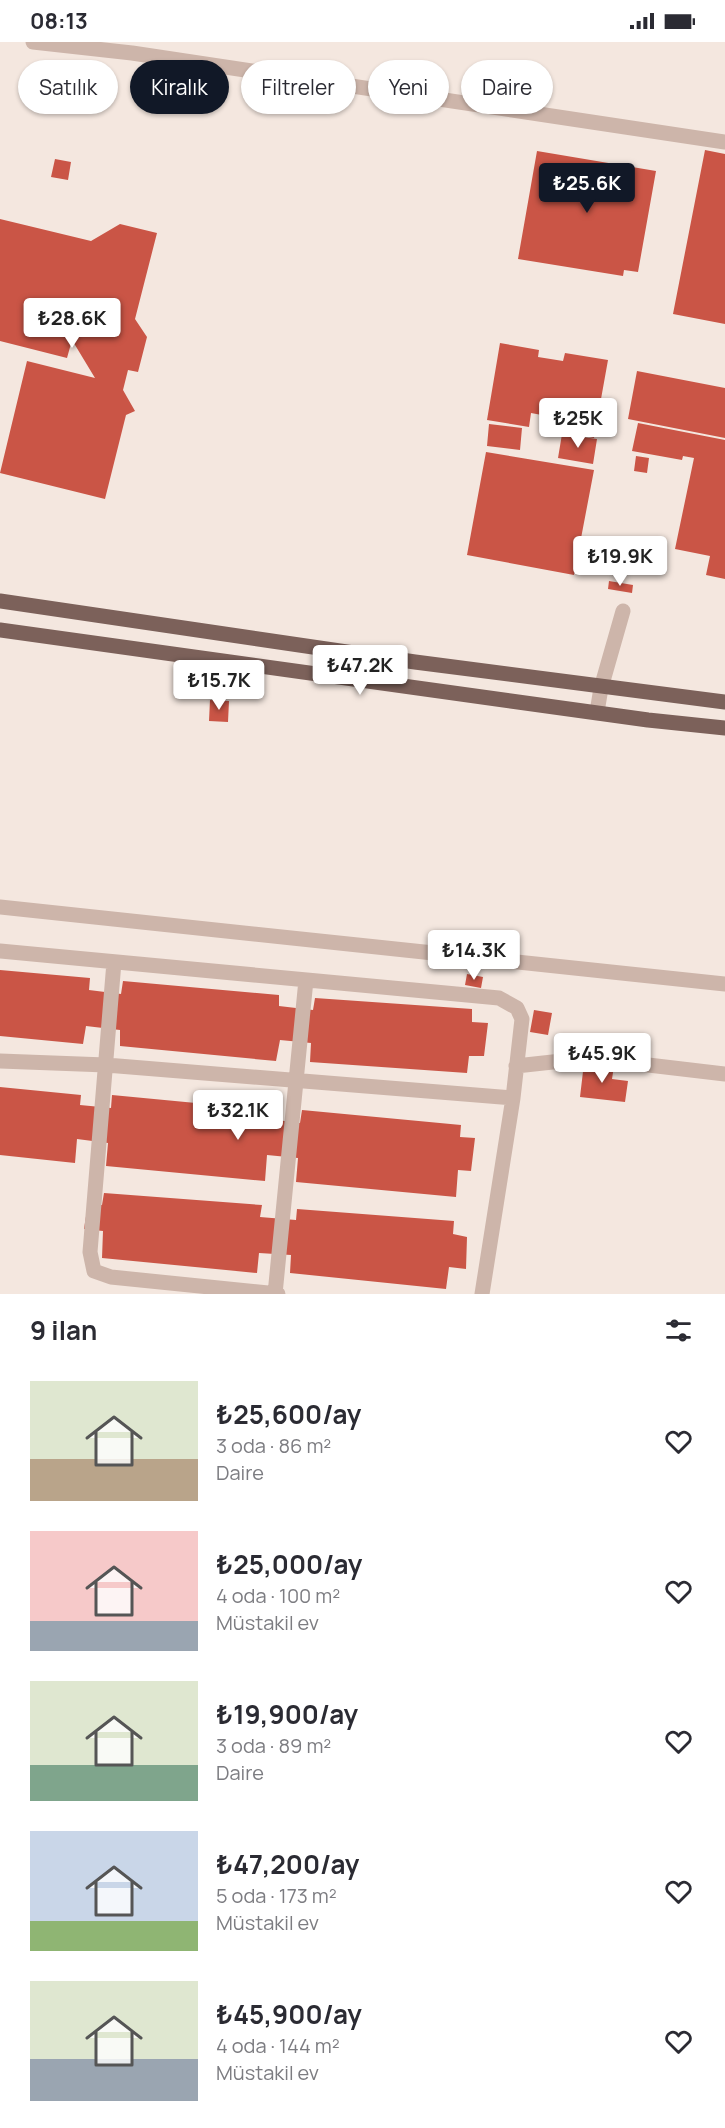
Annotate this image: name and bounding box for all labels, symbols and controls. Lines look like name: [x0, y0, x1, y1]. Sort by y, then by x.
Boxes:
text: 08:13: [30, 6, 88, 36]
chip: Satılık: [18, 60, 118, 114]
chip: Kiralık: [130, 60, 229, 114]
chip: Filtreler: [241, 60, 356, 114]
chip: Yeni: [368, 60, 449, 114]
chip: Daire: [461, 60, 553, 114]
pin: ₺25.6K: [538, 163, 636, 214]
text: ₺25.6K: [553, 169, 621, 196]
pin: ₺28.6K: [23, 298, 121, 349]
text: ₺28.6K: [38, 304, 106, 331]
pin: ₺25K: [542, 398, 614, 449]
text: ₺25K: [553, 404, 603, 431]
pin: ₺19.9K: [571, 536, 669, 587]
text: ₺19.9K: [587, 542, 653, 569]
pin: ₺47.2K: [311, 645, 409, 696]
text: ₺47.2K: [327, 651, 393, 678]
pin: ₺15.7K: [170, 660, 268, 711]
text: ₺15.7K: [187, 666, 251, 693]
pin: ₺14.3K: [425, 930, 523, 981]
text: ₺14.3K: [442, 936, 506, 963]
pin: ₺45.9K: [553, 1033, 651, 1084]
text: ₺45.9K: [568, 1039, 636, 1066]
pin: ₺32.1K: [189, 1090, 287, 1141]
text: ₺32.1K: [207, 1096, 269, 1123]
text: 9 ilan: [30, 1312, 97, 1348]
icon: filters: [662, 1314, 695, 1347]
text: ₺25,600/ay: [216, 1396, 361, 1432]
icon: home: [78, 1405, 150, 1477]
icon: heart: [662, 1425, 695, 1458]
text: 3 oda · 86 m²: [216, 1432, 331, 1459]
text: Daire: [216, 1459, 264, 1486]
text: ₺25,000/ay: [216, 1546, 362, 1582]
icon: home: [78, 1555, 150, 1627]
icon: heart: [662, 1575, 695, 1608]
text: 4 oda · 100 m²: [216, 1582, 340, 1609]
text: Müstakil ev: [216, 1609, 319, 1636]
text: ₺19,900/ay: [216, 1696, 358, 1732]
icon: home: [78, 1705, 150, 1777]
icon: heart: [662, 1725, 695, 1758]
text: 3 oda · 89 m²: [216, 1732, 331, 1759]
text: Daire: [216, 1759, 264, 1786]
text: ₺47,200/ay: [216, 1846, 359, 1882]
icon: home: [78, 1855, 150, 1927]
icon: heart: [662, 1875, 695, 1908]
text: 5 oda · 173 m²: [216, 1882, 337, 1909]
text: Müstakil ev: [216, 1909, 319, 1936]
text: ₺45,900/ay: [216, 1996, 362, 2032]
icon: home: [78, 2005, 150, 2077]
icon: heart: [662, 2025, 695, 2058]
text: 4 oda · 144 m²: [216, 2032, 340, 2059]
text: Müstakil ev: [216, 2059, 319, 2086]

